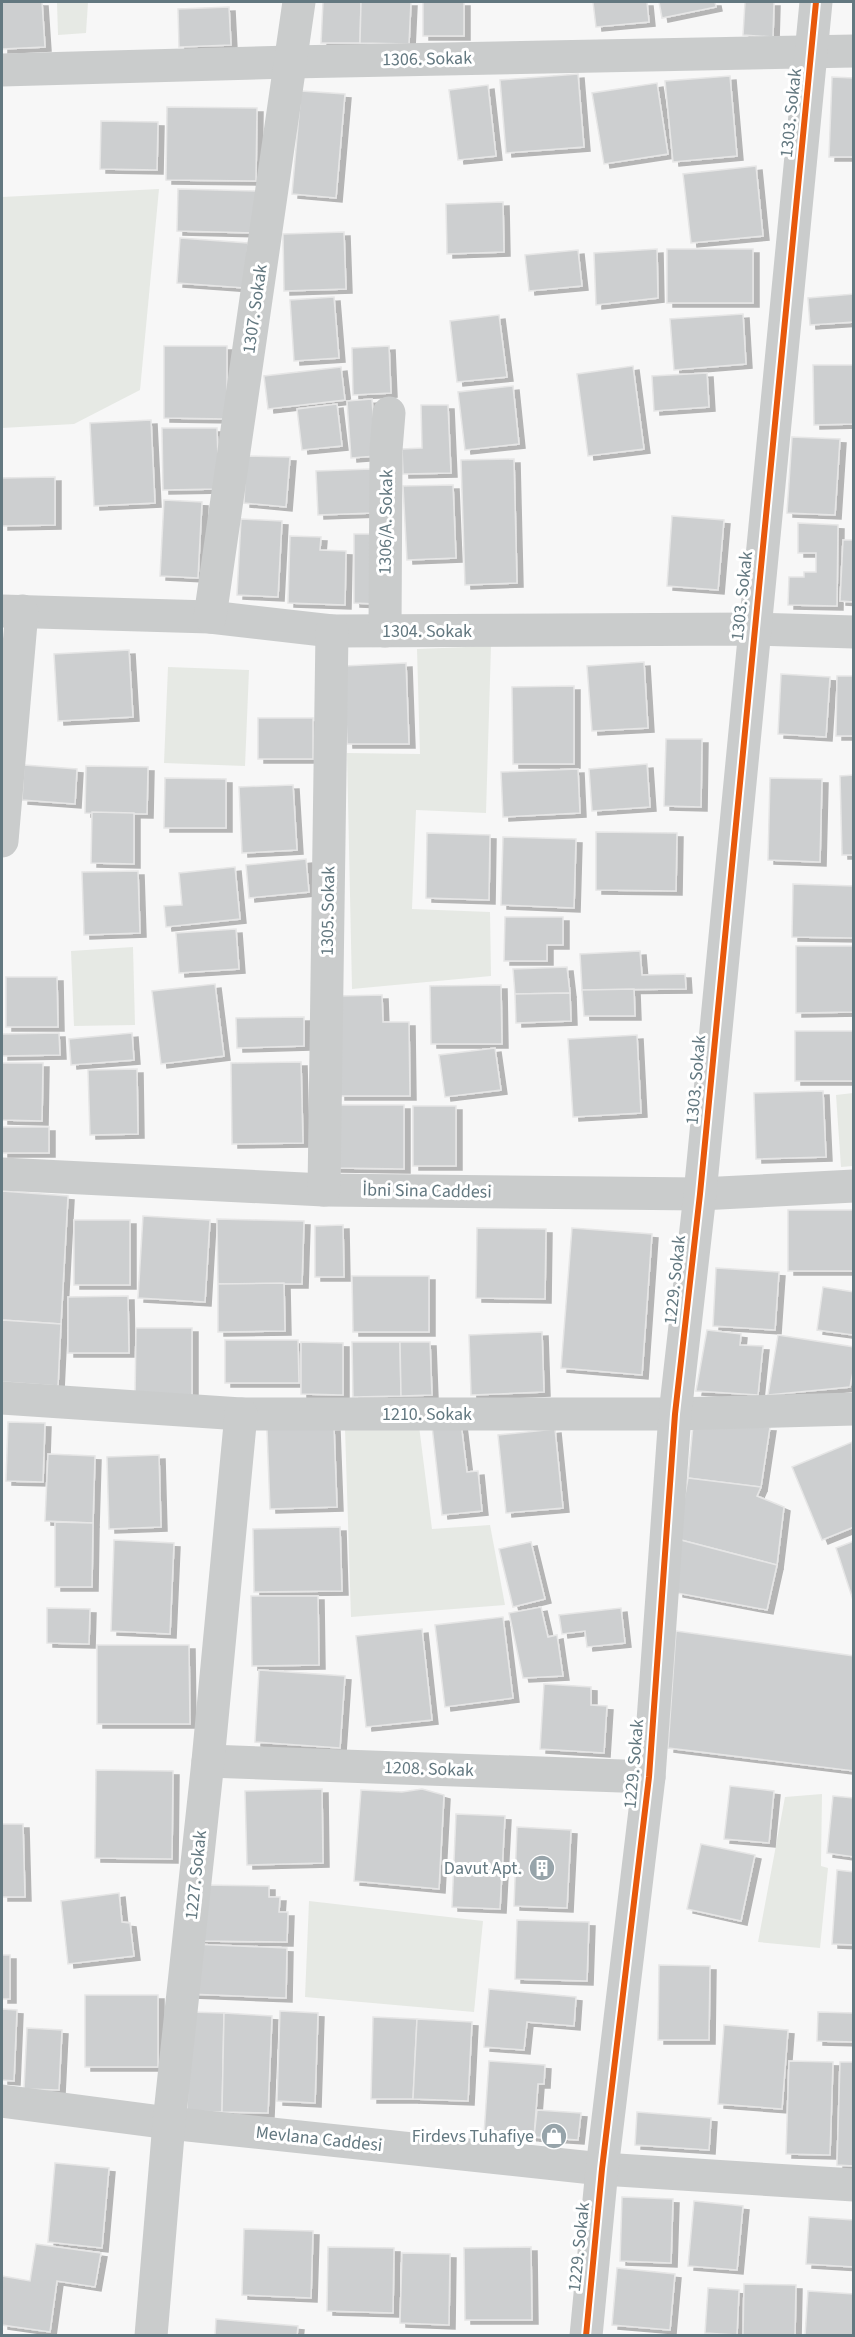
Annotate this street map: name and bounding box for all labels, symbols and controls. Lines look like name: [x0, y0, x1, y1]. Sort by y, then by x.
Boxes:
street label: 1306. Sokak: [382, 46, 472, 72]
street label: 1303. Sokak: [774, 67, 808, 159]
street label: 1307. Sokak: [236, 263, 274, 355]
street label: 1306/A. Sokak: [373, 469, 399, 575]
street label: 1303. Sokak: [725, 550, 759, 642]
street label: 1304. Sokak: [382, 619, 472, 644]
street label: 1305. Sokak: [315, 866, 341, 956]
street label: 1303. Sokak: [680, 1034, 712, 1126]
street label: İbni Sina Caddesi: [362, 1177, 492, 1205]
street label: 1229. Sokak: [658, 1234, 692, 1326]
street label: 1210. Sokak: [382, 1402, 472, 1427]
street label: 1229. Sokak: [618, 1718, 650, 1810]
street label: 1208. Sokak: [384, 1755, 474, 1783]
street label: 1227. Sokak: [179, 1829, 213, 1921]
building icon: Davut Apt.: [527, 1853, 557, 1883]
place label: Davut Apt.: [444, 1856, 522, 1881]
street label: Mevlana Caddesi: [255, 2120, 383, 2158]
shop icon: Firdevs Tuhafiye: [539, 2121, 569, 2151]
place label: Firdevs Tuhafiye: [412, 2124, 534, 2149]
street label: 1229. Sokak: [562, 2201, 596, 2293]

